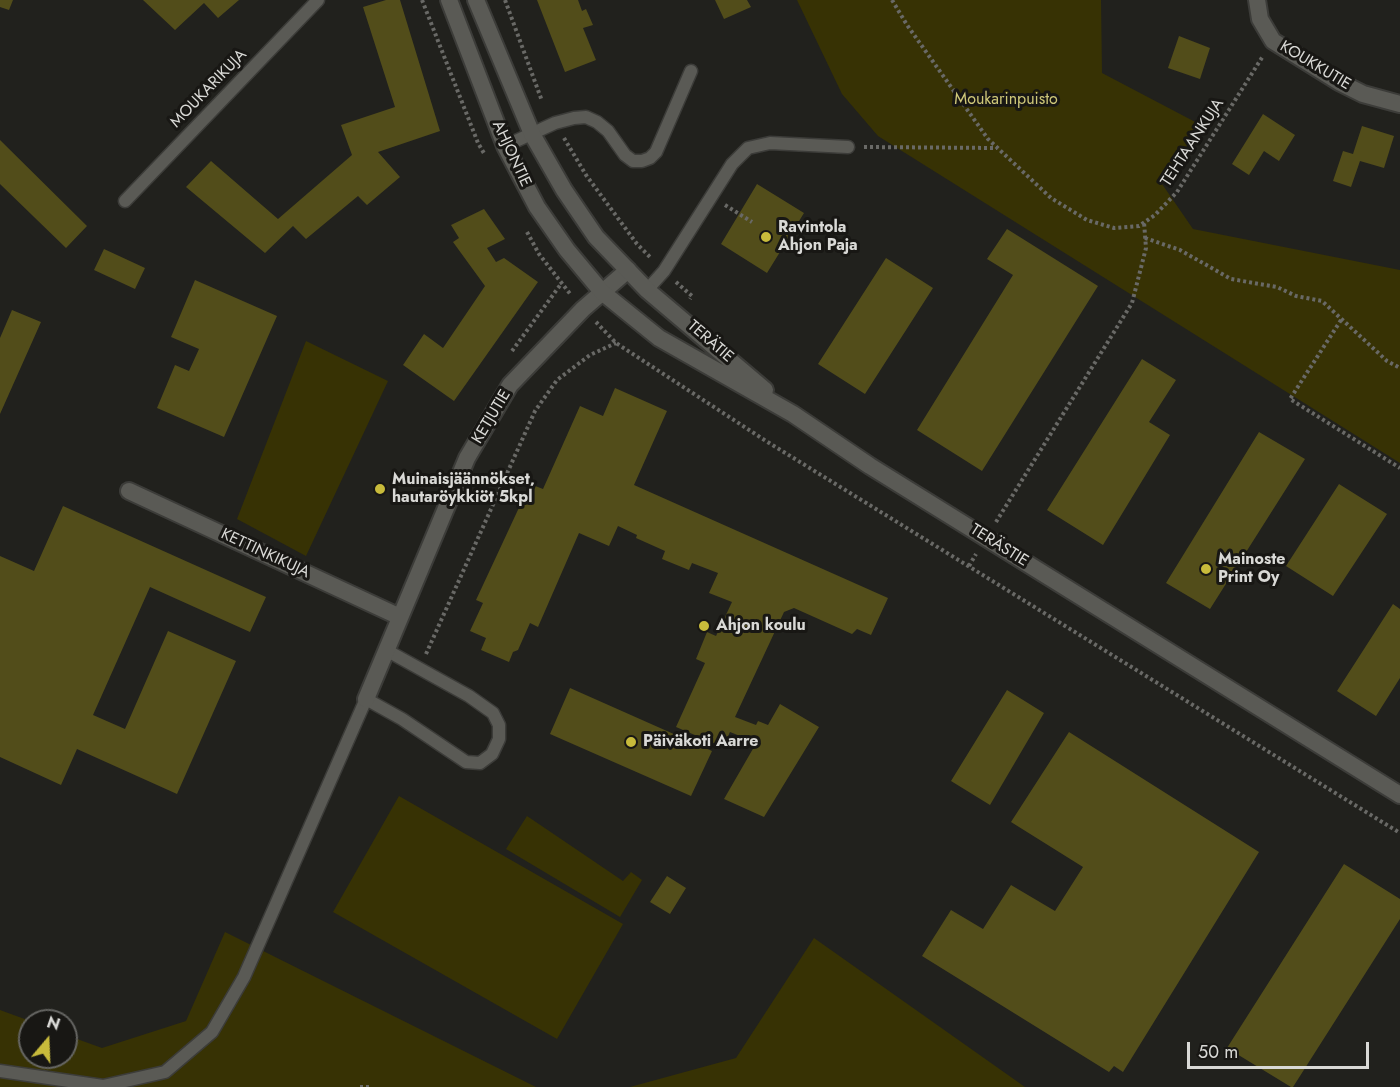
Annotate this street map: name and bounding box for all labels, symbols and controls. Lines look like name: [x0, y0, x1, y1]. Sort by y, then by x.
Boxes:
street label: KOUKKUTIE: [1276, 37, 1354, 95]
street label: MOUKARIKUJA: [167, 46, 251, 132]
park label: Moukarinpuisto: [954, 90, 1058, 110]
street label: TEHTAANKUJA: [1157, 95, 1229, 191]
street label: AHJONTIE: [487, 118, 535, 190]
place label: Ravintola Ahjon Paja: [778, 218, 858, 256]
marker: Ravintola Ahjon Paja: [759, 230, 773, 244]
street label: TERÄTIE: [683, 317, 737, 367]
street label: KETJUTIE: [469, 387, 515, 447]
place label: Muinaisjäännökset, hautaröykkiöt 5kpl: [392, 470, 535, 508]
marker: Muinaisjäännökset, hautaröykkiöt 5kpl: [373, 482, 387, 496]
street label: TERÄSTIE: [966, 521, 1032, 571]
street label: KETTINKIKUJA: [217, 525, 313, 583]
place label: Mainoste Print Oy: [1218, 550, 1285, 588]
marker: Mainoste Print Oy: [1199, 562, 1213, 576]
place label: Ahjon koulu: [716, 616, 806, 636]
marker: Ahjon koulu: [697, 619, 711, 633]
place label: Päiväkoti Aarre: [643, 732, 758, 752]
marker: Päiväkoti Aarre: [624, 735, 638, 749]
north arrow: [18, 1009, 78, 1069]
text: N: [44, 1010, 63, 1036]
scale bar: [1190, 1030, 1372, 1068]
text: 50 m: [1198, 1039, 1238, 1065]

